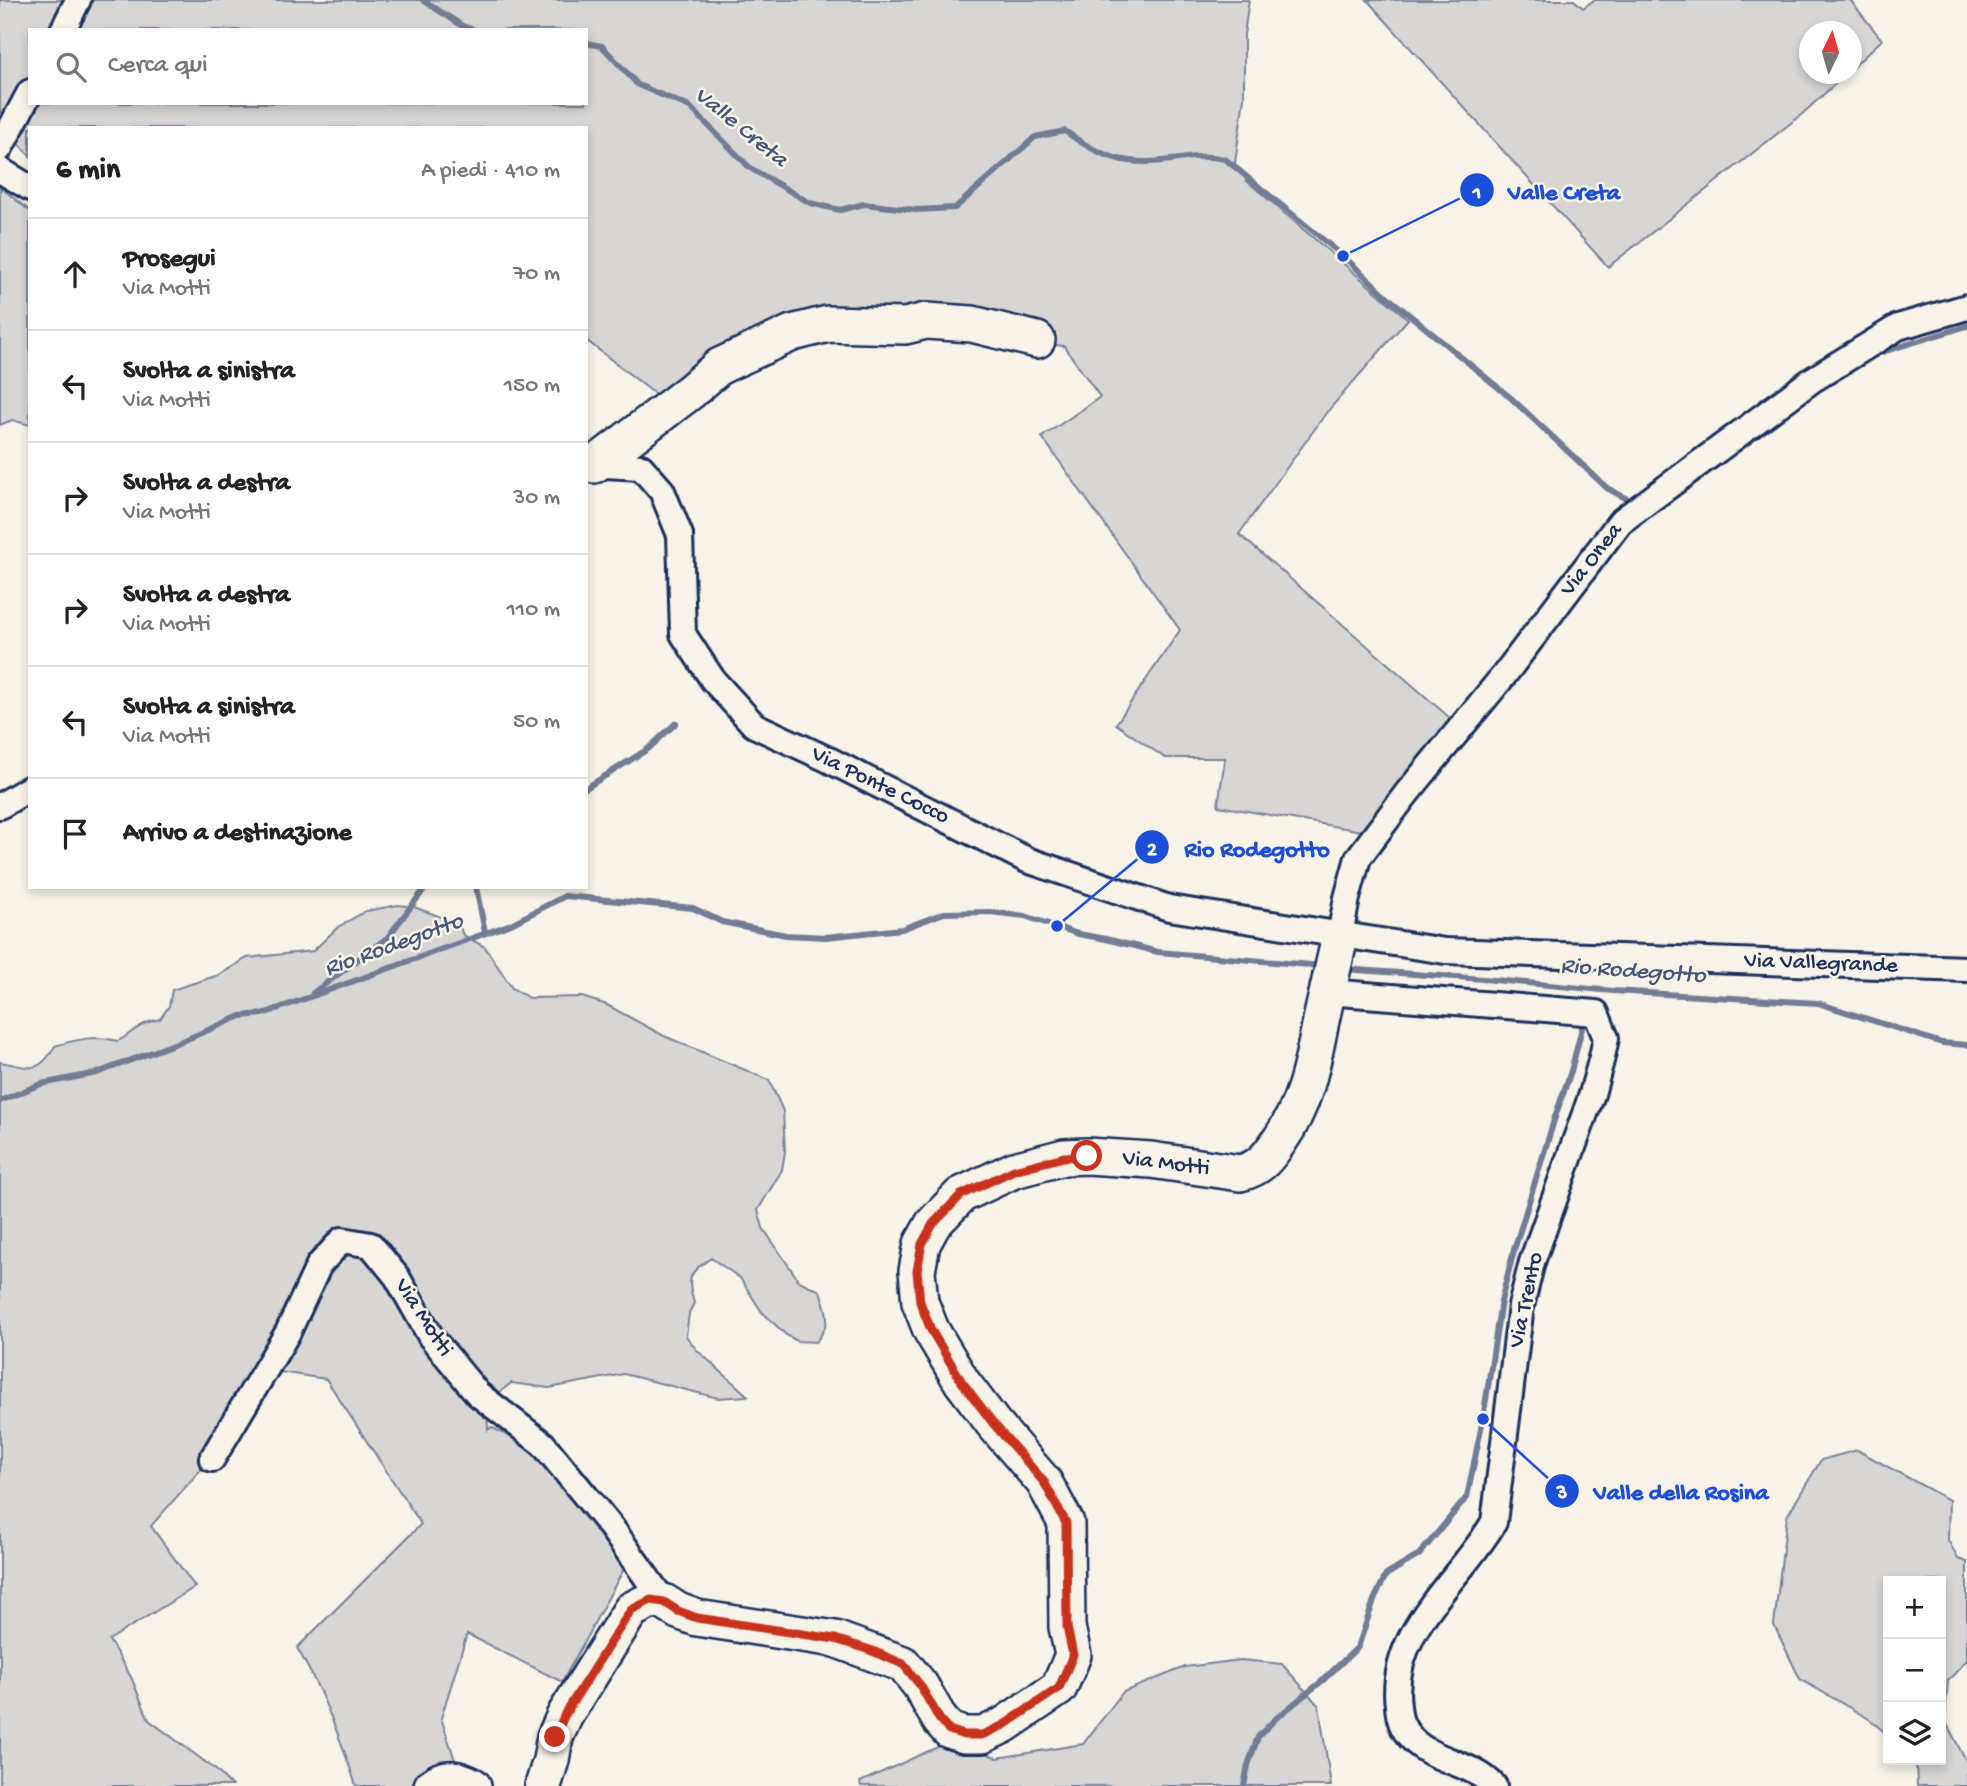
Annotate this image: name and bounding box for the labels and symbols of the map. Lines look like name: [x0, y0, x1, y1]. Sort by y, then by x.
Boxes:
north arrow: [1799, 21, 1862, 84]
water label: Valle Creta: [687, 81, 794, 176]
callout: Valle Creta: [1459, 168, 1634, 213]
text: Valle Creta: [1507, 180, 1622, 209]
text: 1: [1472, 182, 1481, 207]
street label: Via Onea: [1554, 517, 1630, 603]
street label: Via Ponte Cocco: [806, 740, 953, 831]
callout: Rio Rodegotto: [1135, 825, 1343, 870]
text: Rio Rodegotto: [1183, 837, 1330, 866]
text: 2: [1147, 839, 1158, 864]
water label: Rio Rodegotto: [321, 907, 469, 985]
street label: Via Vallegrande: [1743, 948, 1899, 980]
water label: Rio Rodegotto: [1559, 952, 1708, 992]
route start: [1071, 1140, 1102, 1171]
street label: Via Motti: [1120, 1145, 1211, 1183]
street label: Via Trento: [1503, 1250, 1550, 1351]
street label: Via Motti: [387, 1273, 458, 1362]
callout: Valle della Rosina: [1545, 1468, 1783, 1513]
text: Valle della Rosina: [1592, 1480, 1770, 1509]
text: 3: [1556, 1482, 1568, 1507]
route end: [539, 1721, 570, 1752]

